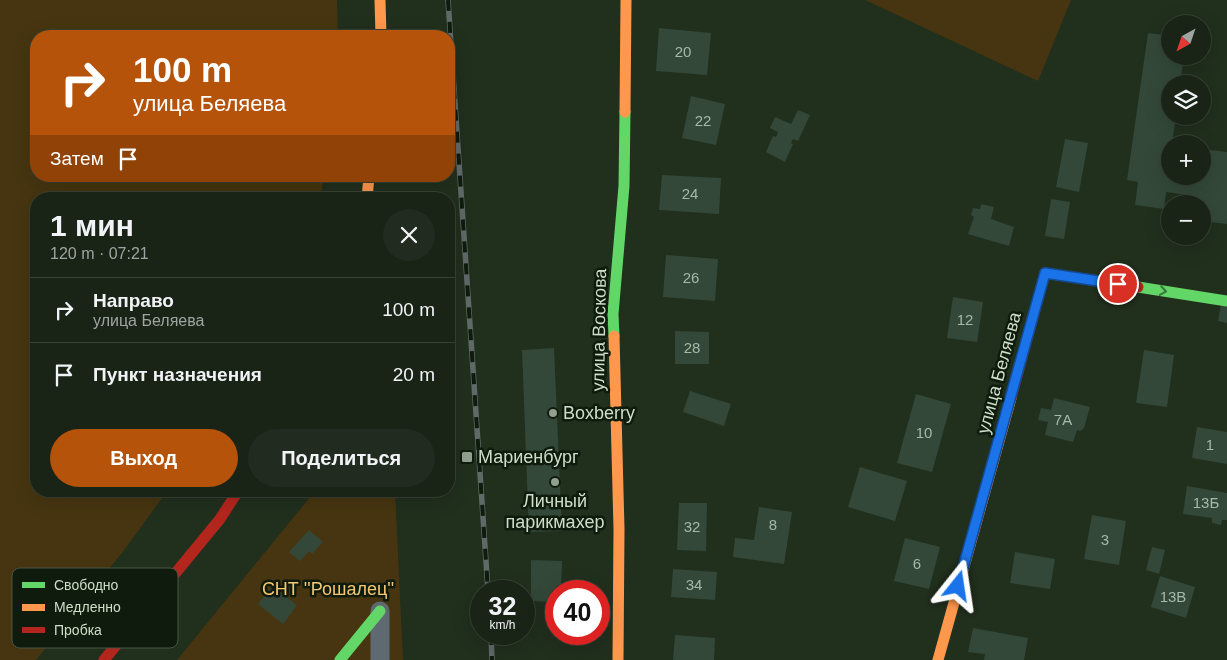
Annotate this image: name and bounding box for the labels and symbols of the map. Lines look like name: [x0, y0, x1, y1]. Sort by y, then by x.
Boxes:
north arrow: [1161, 15, 1211, 65]
house number: 20: [675, 43, 691, 60]
house number: 22: [695, 112, 711, 129]
house number: 24: [682, 185, 698, 202]
pin: [1097, 263, 1139, 305]
street label: улица Воскова: [588, 267, 610, 392]
house number: 26: [683, 269, 699, 286]
one-way arrow: [1159, 285, 1167, 295]
street label: улица Беляева: [973, 309, 1025, 436]
house number: 12: [957, 311, 973, 328]
house number: 28: [684, 339, 700, 356]
place label: Boxberry: [563, 403, 635, 423]
marker: Boxberry: [547, 407, 559, 419]
house number: 7А: [1054, 411, 1072, 428]
house number: 10: [916, 424, 932, 441]
house number: 1: [1206, 436, 1214, 453]
place label: Мариенбург: [478, 447, 579, 467]
marker: Мариенбург: [460, 450, 474, 464]
marker: Личный парикмахер: [549, 476, 561, 488]
place label: Личный парикмахер: [506, 491, 604, 532]
house number: 13Б: [1193, 494, 1219, 511]
house number: 8: [769, 516, 777, 533]
house number: 32: [684, 518, 700, 535]
house number: 3: [1101, 531, 1109, 548]
house number: 6: [913, 555, 921, 572]
position arrow: [931, 559, 983, 611]
legend: [12, 568, 178, 648]
house number: 34: [686, 576, 702, 593]
text: Свободно: [54, 577, 119, 593]
park label: СНТ ''Рошалец'': [262, 579, 394, 599]
speed limit sign: 40: [545, 580, 610, 645]
house number: 13В: [1160, 588, 1186, 605]
text: Медленно: [54, 599, 121, 615]
text: Пробка: [54, 622, 102, 638]

